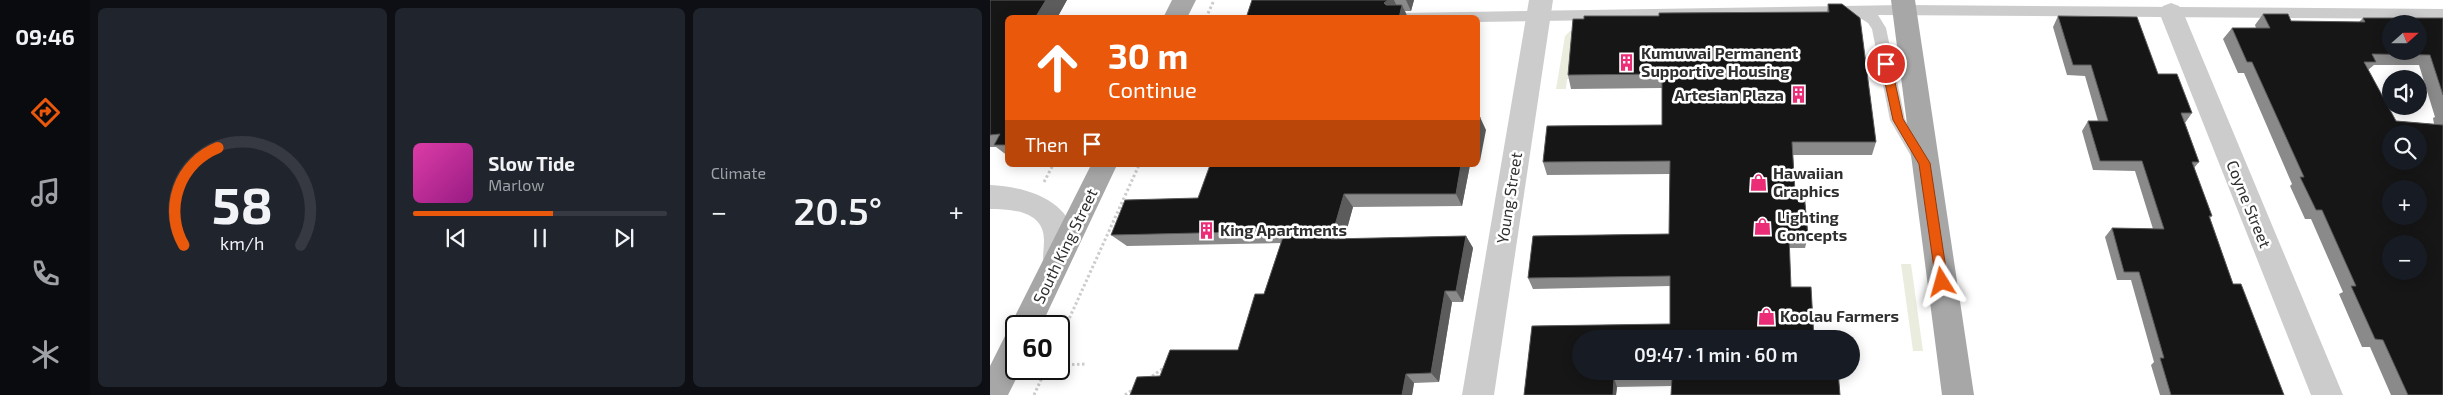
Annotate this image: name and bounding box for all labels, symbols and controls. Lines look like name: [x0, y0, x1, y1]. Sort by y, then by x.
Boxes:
north arrow: [2382, 15, 2428, 60]
map controls: [2382, 15, 2427, 280]
text: 09:46: [15, 23, 75, 49]
text: 30 m: [1108, 34, 1188, 76]
icon: ahead: [1025, 35, 1090, 100]
place label: Kumuwai Permanent Supportive Housing: [1641, 43, 1799, 80]
pin: [1865, 43, 1907, 85]
icon: arrive: [1872, 50, 1900, 78]
building icon: Kumuwai Permanent Supportive Housing: [1617, 52, 1637, 72]
button: sound: [2382, 70, 2427, 115]
text: Continue: [1108, 76, 1197, 102]
place label: Artesian Plaza: [1674, 85, 1784, 104]
building icon: Artesian Plaza: [1788, 85, 1808, 105]
icon: directions: [28, 95, 63, 130]
button: search: [2382, 125, 2427, 170]
icon: arrive: [1078, 130, 1106, 158]
text: Then: [1025, 133, 1068, 156]
street label: Young Street: [1492, 151, 1525, 245]
text: Slow Tide: [488, 152, 575, 175]
street label: Coyne Street: [2223, 157, 2276, 250]
text: Climate: [711, 163, 766, 182]
place label: Hawaiian Graphics: [1773, 163, 1843, 200]
text: 58: [212, 172, 273, 234]
shop icon: Hawaiian Graphics: [1749, 172, 1769, 192]
icon: music: [28, 175, 63, 210]
text: Marlow: [488, 175, 545, 194]
button: +: [2382, 180, 2427, 225]
street label: South King Street: [1028, 185, 1101, 306]
text: 20.5°: [794, 187, 882, 233]
text: −: [711, 194, 727, 228]
text: +: [949, 194, 964, 228]
place label: Lighting Concepts: [1777, 207, 1847, 244]
shop icon: Lighting Concepts: [1753, 216, 1773, 236]
building icon: King Apartments: [1196, 220, 1216, 240]
place label: King Apartments: [1220, 220, 1347, 239]
icon: previous: [442, 224, 470, 252]
icon: pause: [526, 224, 554, 252]
icon: next: [610, 224, 638, 252]
text: km/h: [220, 232, 265, 254]
button: −: [2382, 235, 2427, 280]
position arrow: [1915, 255, 1967, 307]
icon: phone: [28, 256, 63, 291]
shop icon: Koolau Farmers: [1756, 306, 1776, 326]
place label: Koolau Farmers: [1780, 306, 1899, 325]
speed limit sign: 60: [1005, 315, 1070, 380]
icon: climate: [28, 337, 63, 372]
text: 09:47 · 1 min · 60 m: [1634, 343, 1798, 366]

